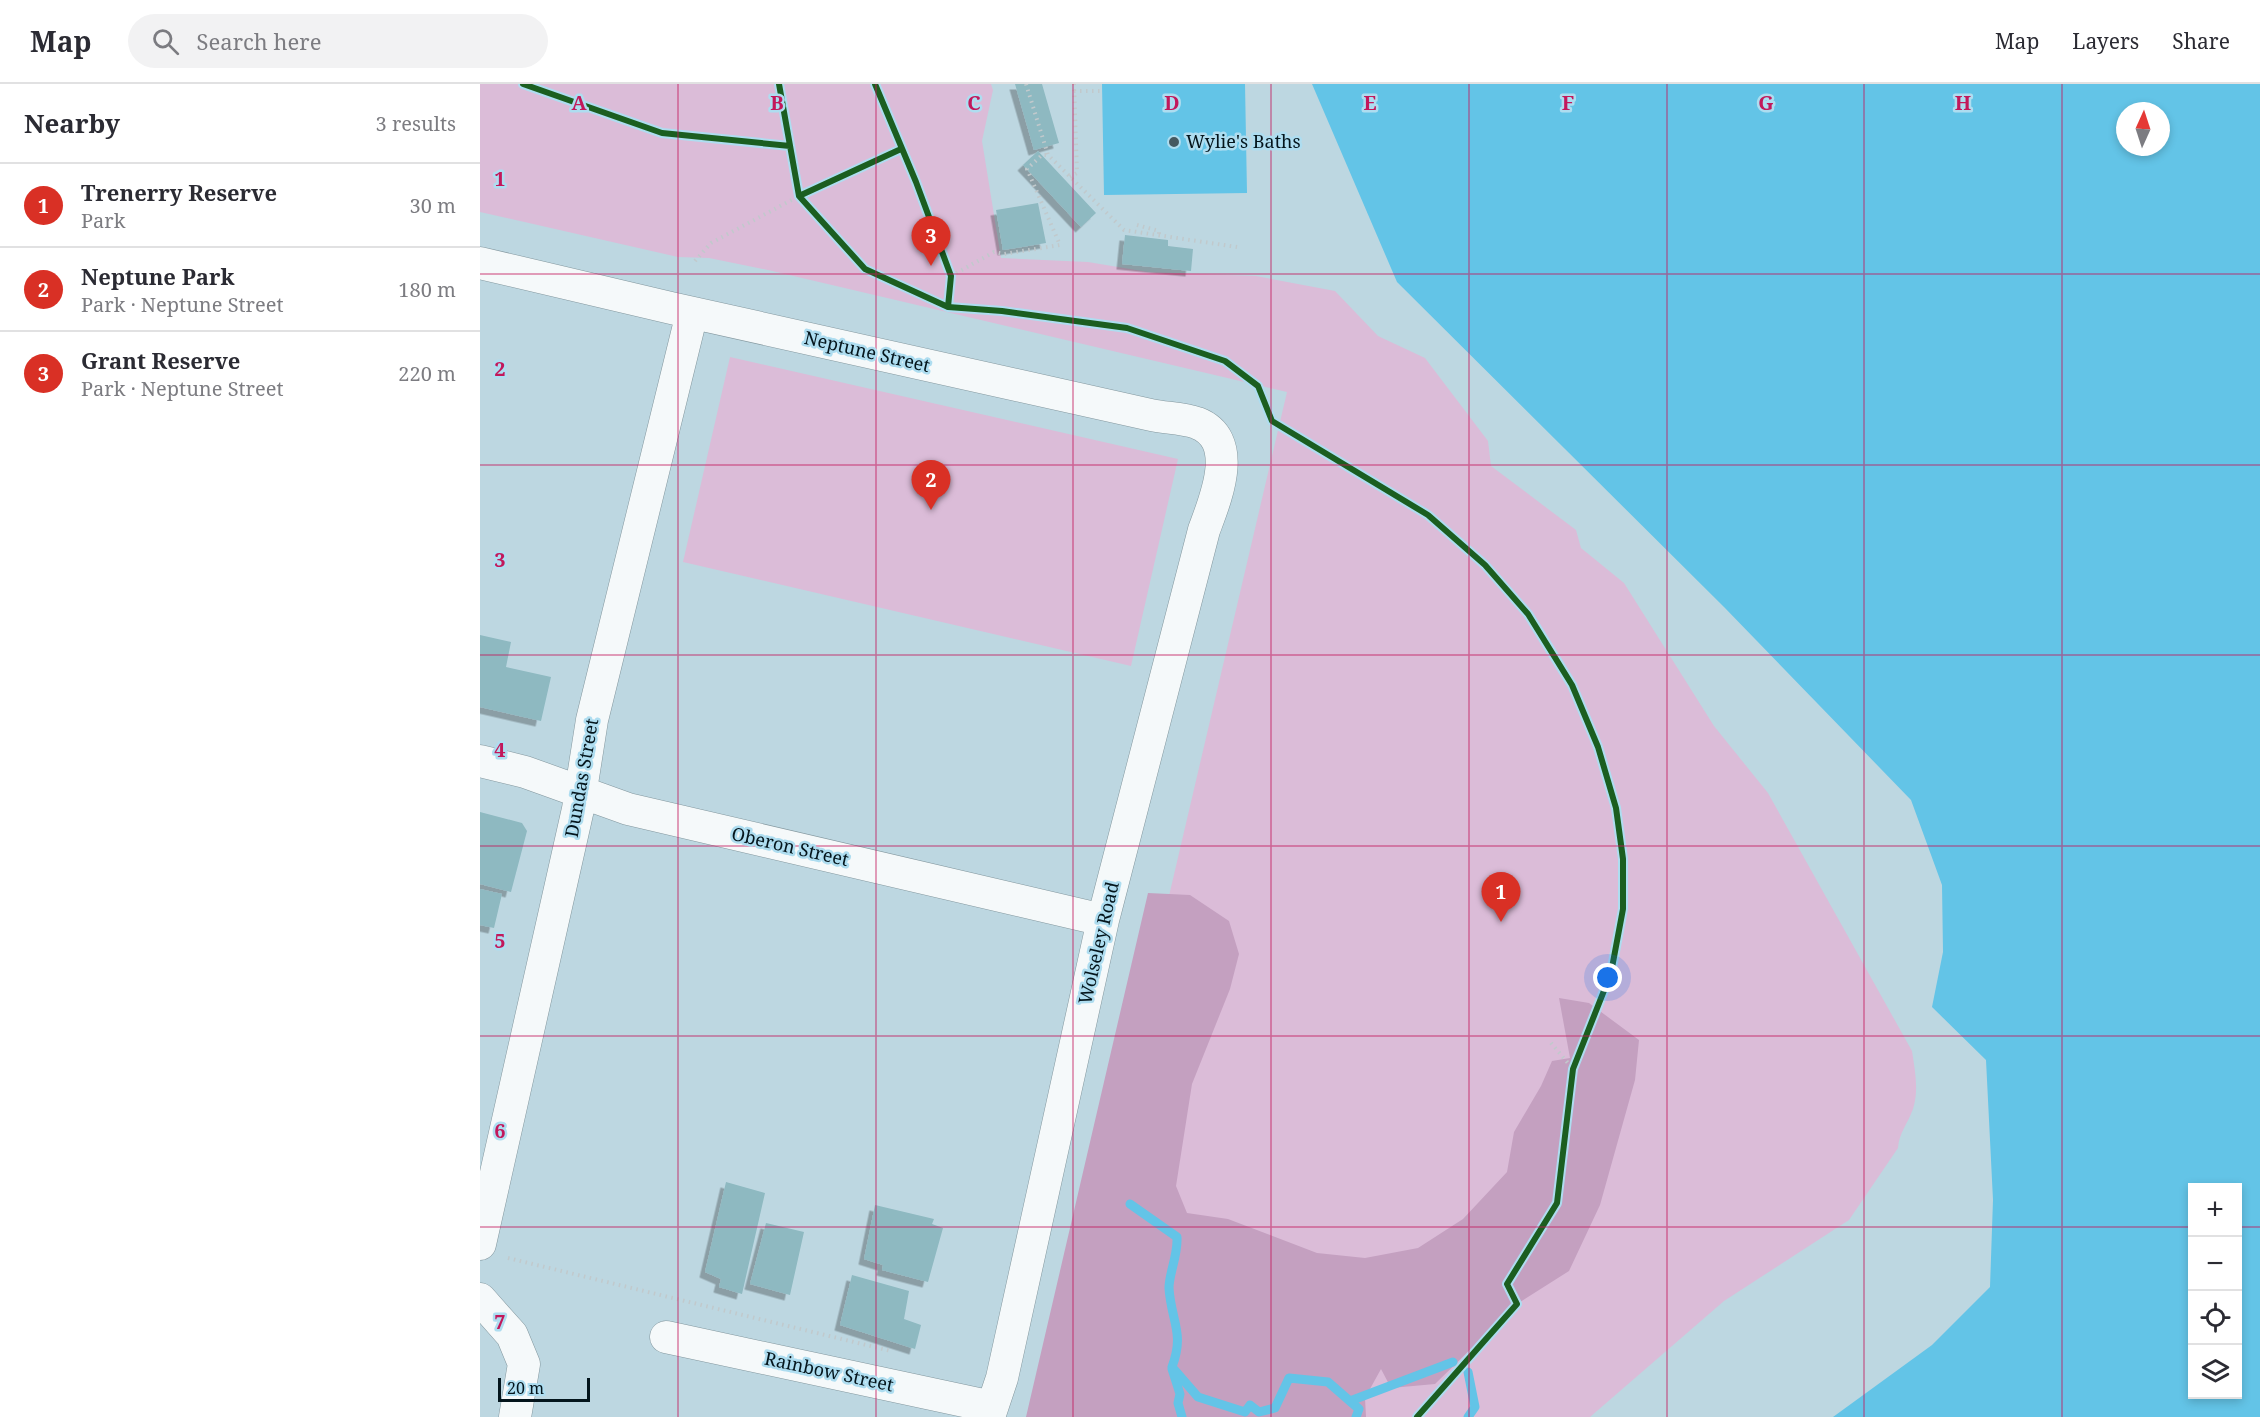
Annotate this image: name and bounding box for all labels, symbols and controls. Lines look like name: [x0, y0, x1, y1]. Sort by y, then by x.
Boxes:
search box: [128, 14, 548, 68]
text: Map: [30, 22, 92, 60]
icon: search: [149, 25, 182, 58]
text: Search here: [197, 26, 321, 56]
text: Map: [1995, 27, 2039, 55]
text: Layers: [2072, 27, 2139, 55]
text: Share: [2172, 27, 2230, 55]
text: A: [571, 89, 587, 116]
text: B: [770, 89, 784, 116]
text: C: [967, 89, 981, 116]
text: D: [1164, 89, 1180, 116]
text: E: [1363, 89, 1377, 116]
text: F: [1562, 89, 1574, 116]
text: G: [1758, 89, 1774, 116]
text: H: [1955, 89, 1971, 116]
north arrow: [2116, 102, 2170, 156]
text: Nearby: [24, 105, 120, 141]
text: 3 results: [376, 110, 456, 137]
place label: Wylie's Baths: [1186, 129, 1301, 153]
marker: Wylie's Baths: [1167, 135, 1181, 149]
text: 1: [494, 165, 506, 192]
text: Trenerry Reserve: [81, 177, 277, 207]
text: 1: [38, 192, 49, 219]
text: 30 m: [410, 192, 456, 219]
text: Park: [81, 207, 125, 234]
pin: 3: [912, 216, 950, 266]
text: Neptune Park: [81, 261, 234, 291]
text: 2: [38, 276, 49, 303]
text: 180 m: [398, 276, 456, 303]
text: Park · Neptune Street: [81, 291, 283, 318]
street label: Neptune Street: [802, 325, 932, 377]
text: Grant Reserve: [81, 345, 240, 375]
text: 2: [494, 355, 506, 382]
text: 3: [38, 360, 49, 387]
text: 220 m: [398, 360, 456, 387]
text: Park · Neptune Street: [81, 375, 283, 402]
pin: 2: [912, 460, 950, 510]
text: 3: [494, 546, 506, 573]
street label: Dundas Street: [559, 717, 603, 839]
text: 4: [494, 736, 506, 763]
street label: Oberon Street: [729, 821, 851, 871]
pin: 1: [1482, 872, 1520, 922]
street label: Wolseley Road: [1072, 879, 1124, 1006]
text: 5: [494, 927, 506, 954]
your location: [1593, 963, 1622, 992]
text: 6: [494, 1117, 506, 1144]
map controls: [2188, 1183, 2242, 1399]
button: +: [2188, 1183, 2242, 1237]
button: −: [2188, 1237, 2242, 1291]
button: locate: [2188, 1291, 2242, 1345]
text: 7: [494, 1308, 506, 1335]
button: layers: [2188, 1345, 2242, 1399]
street label: Rainbow Street: [763, 1346, 896, 1396]
scale bar: [498, 1375, 590, 1402]
text: 20 m: [507, 1377, 544, 1399]

